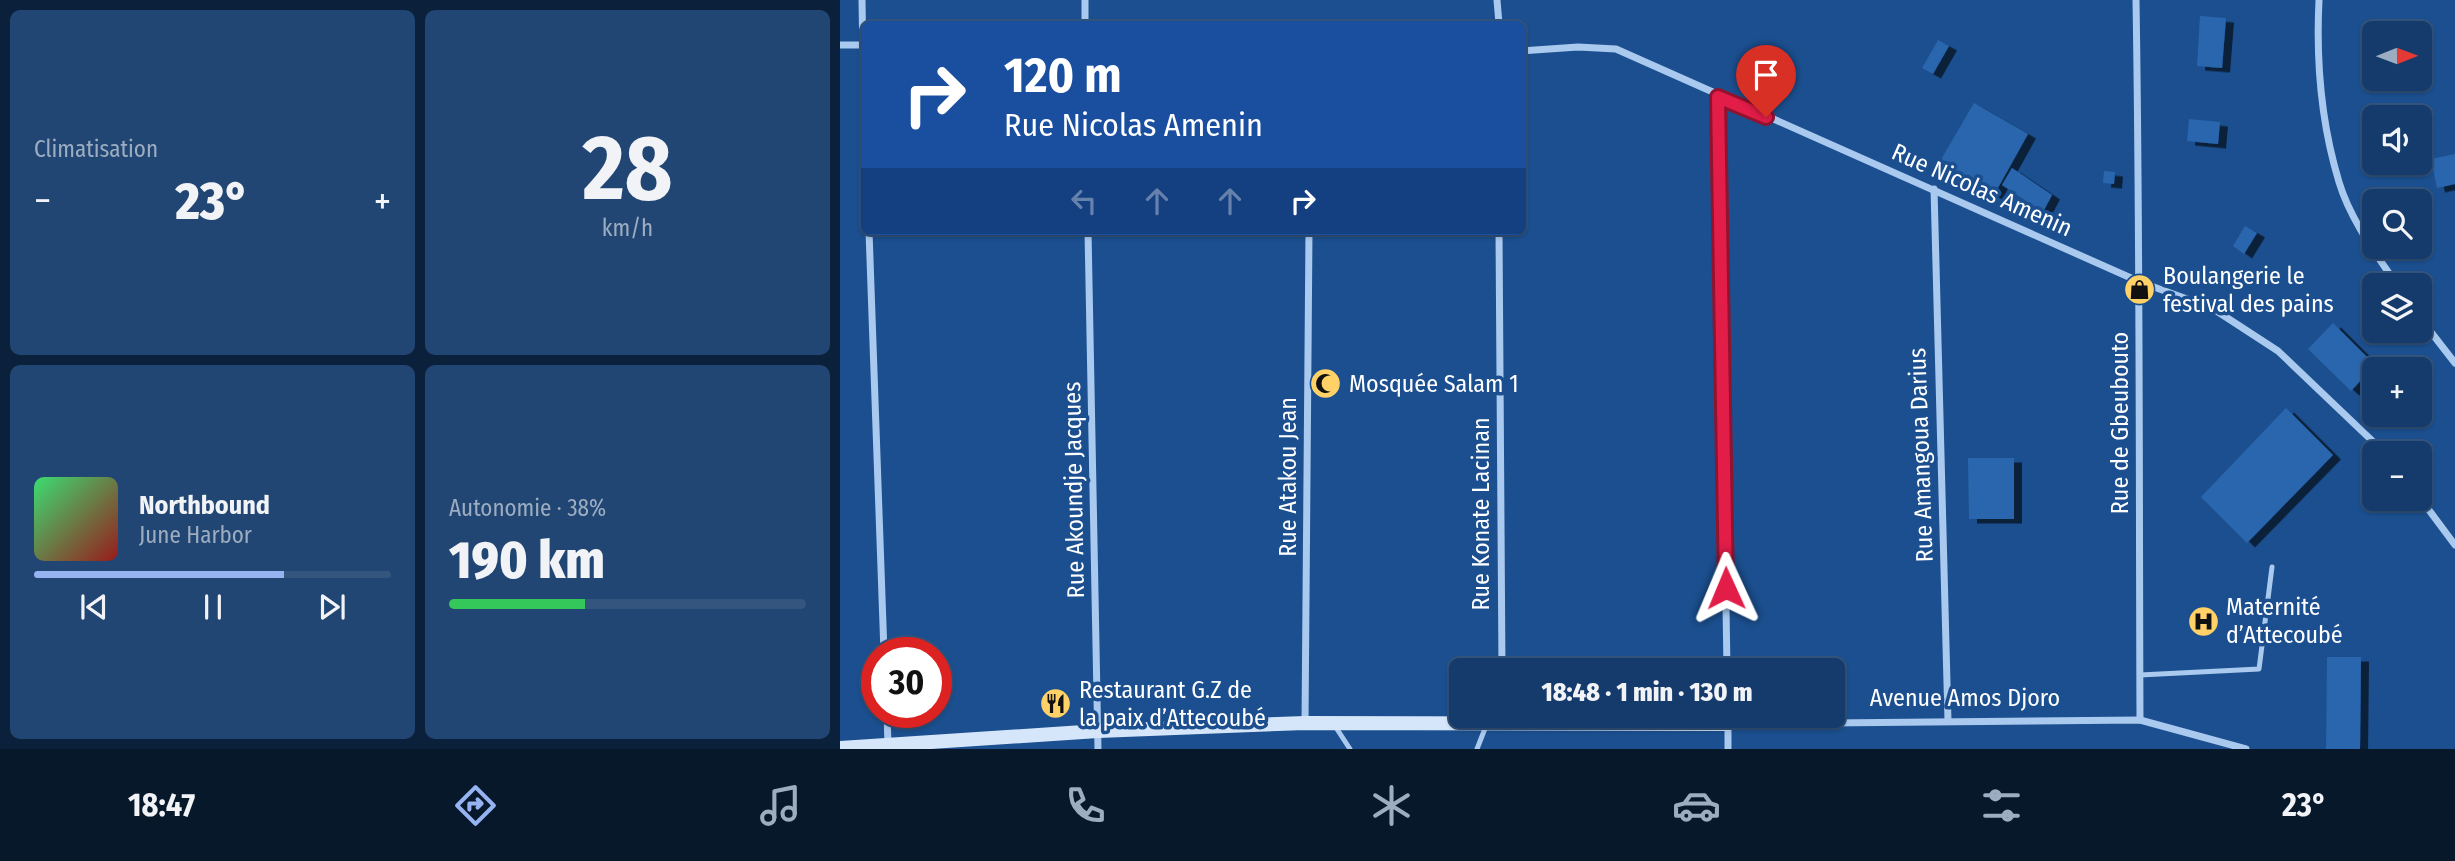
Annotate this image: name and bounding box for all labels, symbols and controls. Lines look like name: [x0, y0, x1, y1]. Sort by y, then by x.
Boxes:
north arrow: [2362, 21, 2432, 91]
map controls: [2362, 21, 2432, 511]
pin: [1736, 45, 1796, 117]
text: 120 m: [1004, 46, 1122, 105]
icon: right: [889, 49, 980, 140]
icon: arrive: [1747, 56, 1785, 94]
button: sound: [2362, 105, 2432, 175]
text: Rue Nicolas Amenin: [1004, 106, 1263, 144]
text: 28: [582, 114, 673, 223]
text: Climatisation: [34, 135, 158, 163]
street label: Rue Nicolas Amenin: [1888, 138, 2076, 242]
text: 23°: [176, 170, 249, 233]
text: −: [34, 178, 51, 224]
text: +: [374, 178, 391, 224]
icon: left: [1065, 182, 1103, 220]
icon: ahead: [1138, 182, 1176, 220]
icon: ahead: [1211, 182, 1249, 220]
icon: right: [1284, 182, 1322, 220]
button: search: [2362, 189, 2432, 259]
text: km/h: [602, 214, 653, 242]
place label: Boulangerie le festival des pains: [2163, 262, 2334, 318]
shop icon: Boulangerie le festival des pains: [2123, 273, 2157, 307]
button: layers: [2362, 273, 2432, 343]
street label: Rue de Gbeubouto: [2106, 332, 2134, 514]
street label: Rue Amangoua Darius: [1903, 347, 1939, 563]
button: +: [2362, 357, 2432, 427]
mosque icon: Mosquée Salam 1: [1309, 367, 1343, 401]
place label: Mosquée Salam 1: [1349, 370, 1519, 398]
street label: Rue Akoundje Jacques: [1058, 381, 1090, 599]
street label: Rue Atakou Jean: [1274, 397, 1302, 557]
street label: Rue Konate Lacinan: [1467, 417, 1495, 611]
button: −: [2362, 441, 2432, 511]
text: Northbound: [139, 490, 270, 521]
text: Autonomie · 38%: [449, 494, 606, 522]
text: June Harbor: [139, 521, 252, 549]
text: 190 km: [449, 529, 605, 592]
position arrow: [1689, 551, 1763, 625]
icon: previous: [75, 588, 113, 626]
icon: pause: [194, 588, 232, 626]
icon: next: [313, 588, 351, 626]
place label: Maternité d’Attecoubé: [2226, 593, 2343, 649]
hospital icon: Maternité d’Attecoubé: [2186, 604, 2220, 638]
speed limit sign: 30: [861, 637, 952, 728]
place label: Restaurant G.Z de la paix d’Attecoubé: [1079, 676, 1266, 732]
text: 18:48 · 1 min · 130 m: [1541, 677, 1753, 708]
street label: Avenue Amos Djoro: [1870, 684, 2060, 712]
restaurant icon: Restaurant G.Z de la paix d’Attecoubé: [1039, 687, 1073, 721]
icon: directions: [451, 781, 500, 830]
icon: music: [756, 781, 805, 830]
icon: phone: [1061, 781, 1110, 830]
icon: climate: [1367, 781, 1416, 830]
icon: car: [1672, 781, 1721, 830]
icon: filters: [1977, 781, 2026, 830]
text: 18:47: [128, 786, 195, 824]
text: 23°: [2282, 786, 2327, 824]

